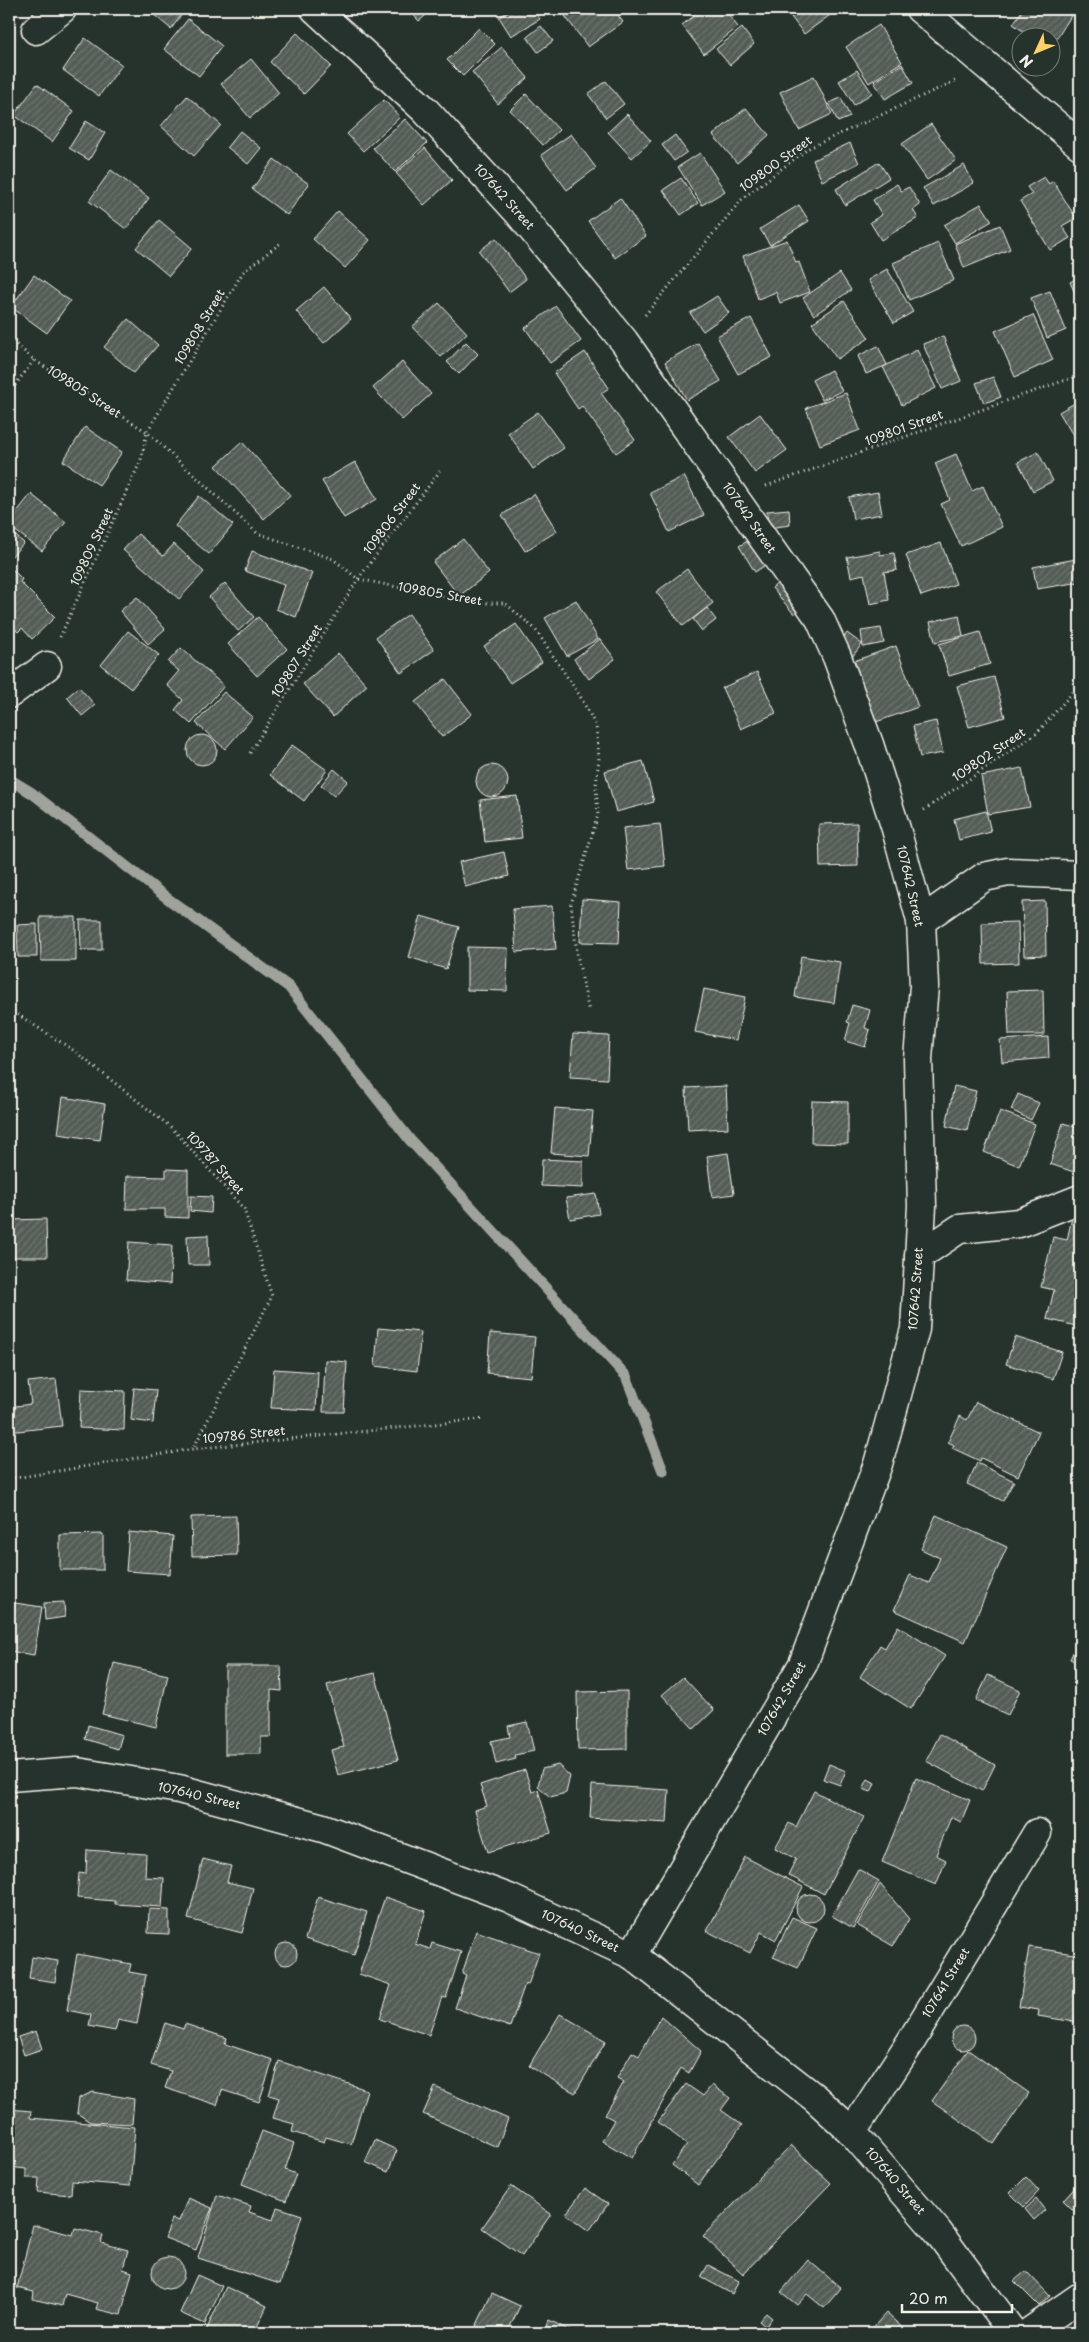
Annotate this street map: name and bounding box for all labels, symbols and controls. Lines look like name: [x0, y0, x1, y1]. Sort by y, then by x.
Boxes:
north arrow: [1012, 28, 1062, 78]
text: N: [1015, 50, 1038, 73]
street label: 109800 Street: [735, 131, 815, 196]
street label: 107642 Street: [470, 159, 539, 233]
street label: 109808 Street: [170, 285, 229, 368]
street label: 109805 Street: [44, 361, 125, 422]
street label: 109801 Street: [862, 405, 945, 449]
street label: 107642 Street: [719, 478, 781, 557]
street label: 109806 Street: [358, 479, 424, 558]
street label: 109809 Street: [65, 505, 117, 589]
street label: 109805 Street: [397, 577, 484, 609]
street label: 109807 Street: [266, 620, 326, 701]
street label: 109802 Street: [948, 723, 1029, 785]
street label: 107642 Street: [893, 843, 929, 928]
street label: 109787 Street: [183, 1127, 249, 1198]
street label: 107642 Street: [903, 1247, 927, 1331]
street label: 109786 Street: [202, 1421, 286, 1447]
street label: 107642 Street: [753, 1658, 810, 1739]
street label: 107640 Street: [156, 1777, 242, 1813]
street label: 107640 Street: [539, 1904, 623, 1956]
street label: 107641 Street: [917, 1944, 973, 2021]
street label: 107640 Street: [861, 2143, 930, 2218]
scale bar: [902, 2282, 1012, 2314]
text: 20 m: [909, 2286, 948, 2309]

